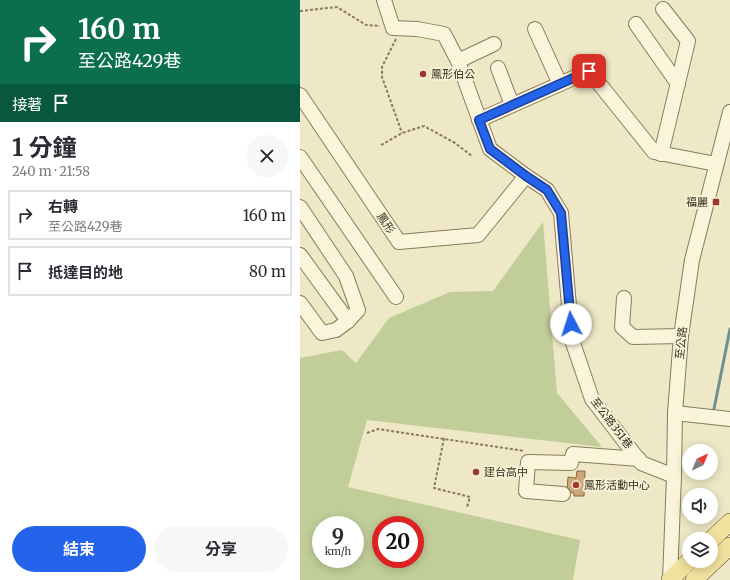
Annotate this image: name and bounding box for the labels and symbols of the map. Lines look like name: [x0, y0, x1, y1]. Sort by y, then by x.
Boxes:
pin: [572, 54, 606, 88]
place label: 鳳形伯公: [431, 67, 475, 81]
marker: 鳳形伯公: [418, 69, 428, 79]
place label: 福麗: [686, 195, 708, 209]
marker: 福麗: [711, 197, 721, 207]
street label: 鳳形: [374, 210, 398, 236]
position arrow: [550, 303, 592, 345]
street label: 至公路: [672, 326, 690, 360]
street label: 至公路351巷: [588, 395, 636, 451]
north arrow: [682, 444, 718, 480]
place label: 建台高中: [484, 465, 528, 479]
marker: 建台高中: [471, 467, 481, 477]
place label: 鳳形活動中心: [584, 478, 650, 492]
marker: 鳳形活動中心: [571, 480, 581, 490]
speed limit sign: 20: [372, 516, 424, 568]

